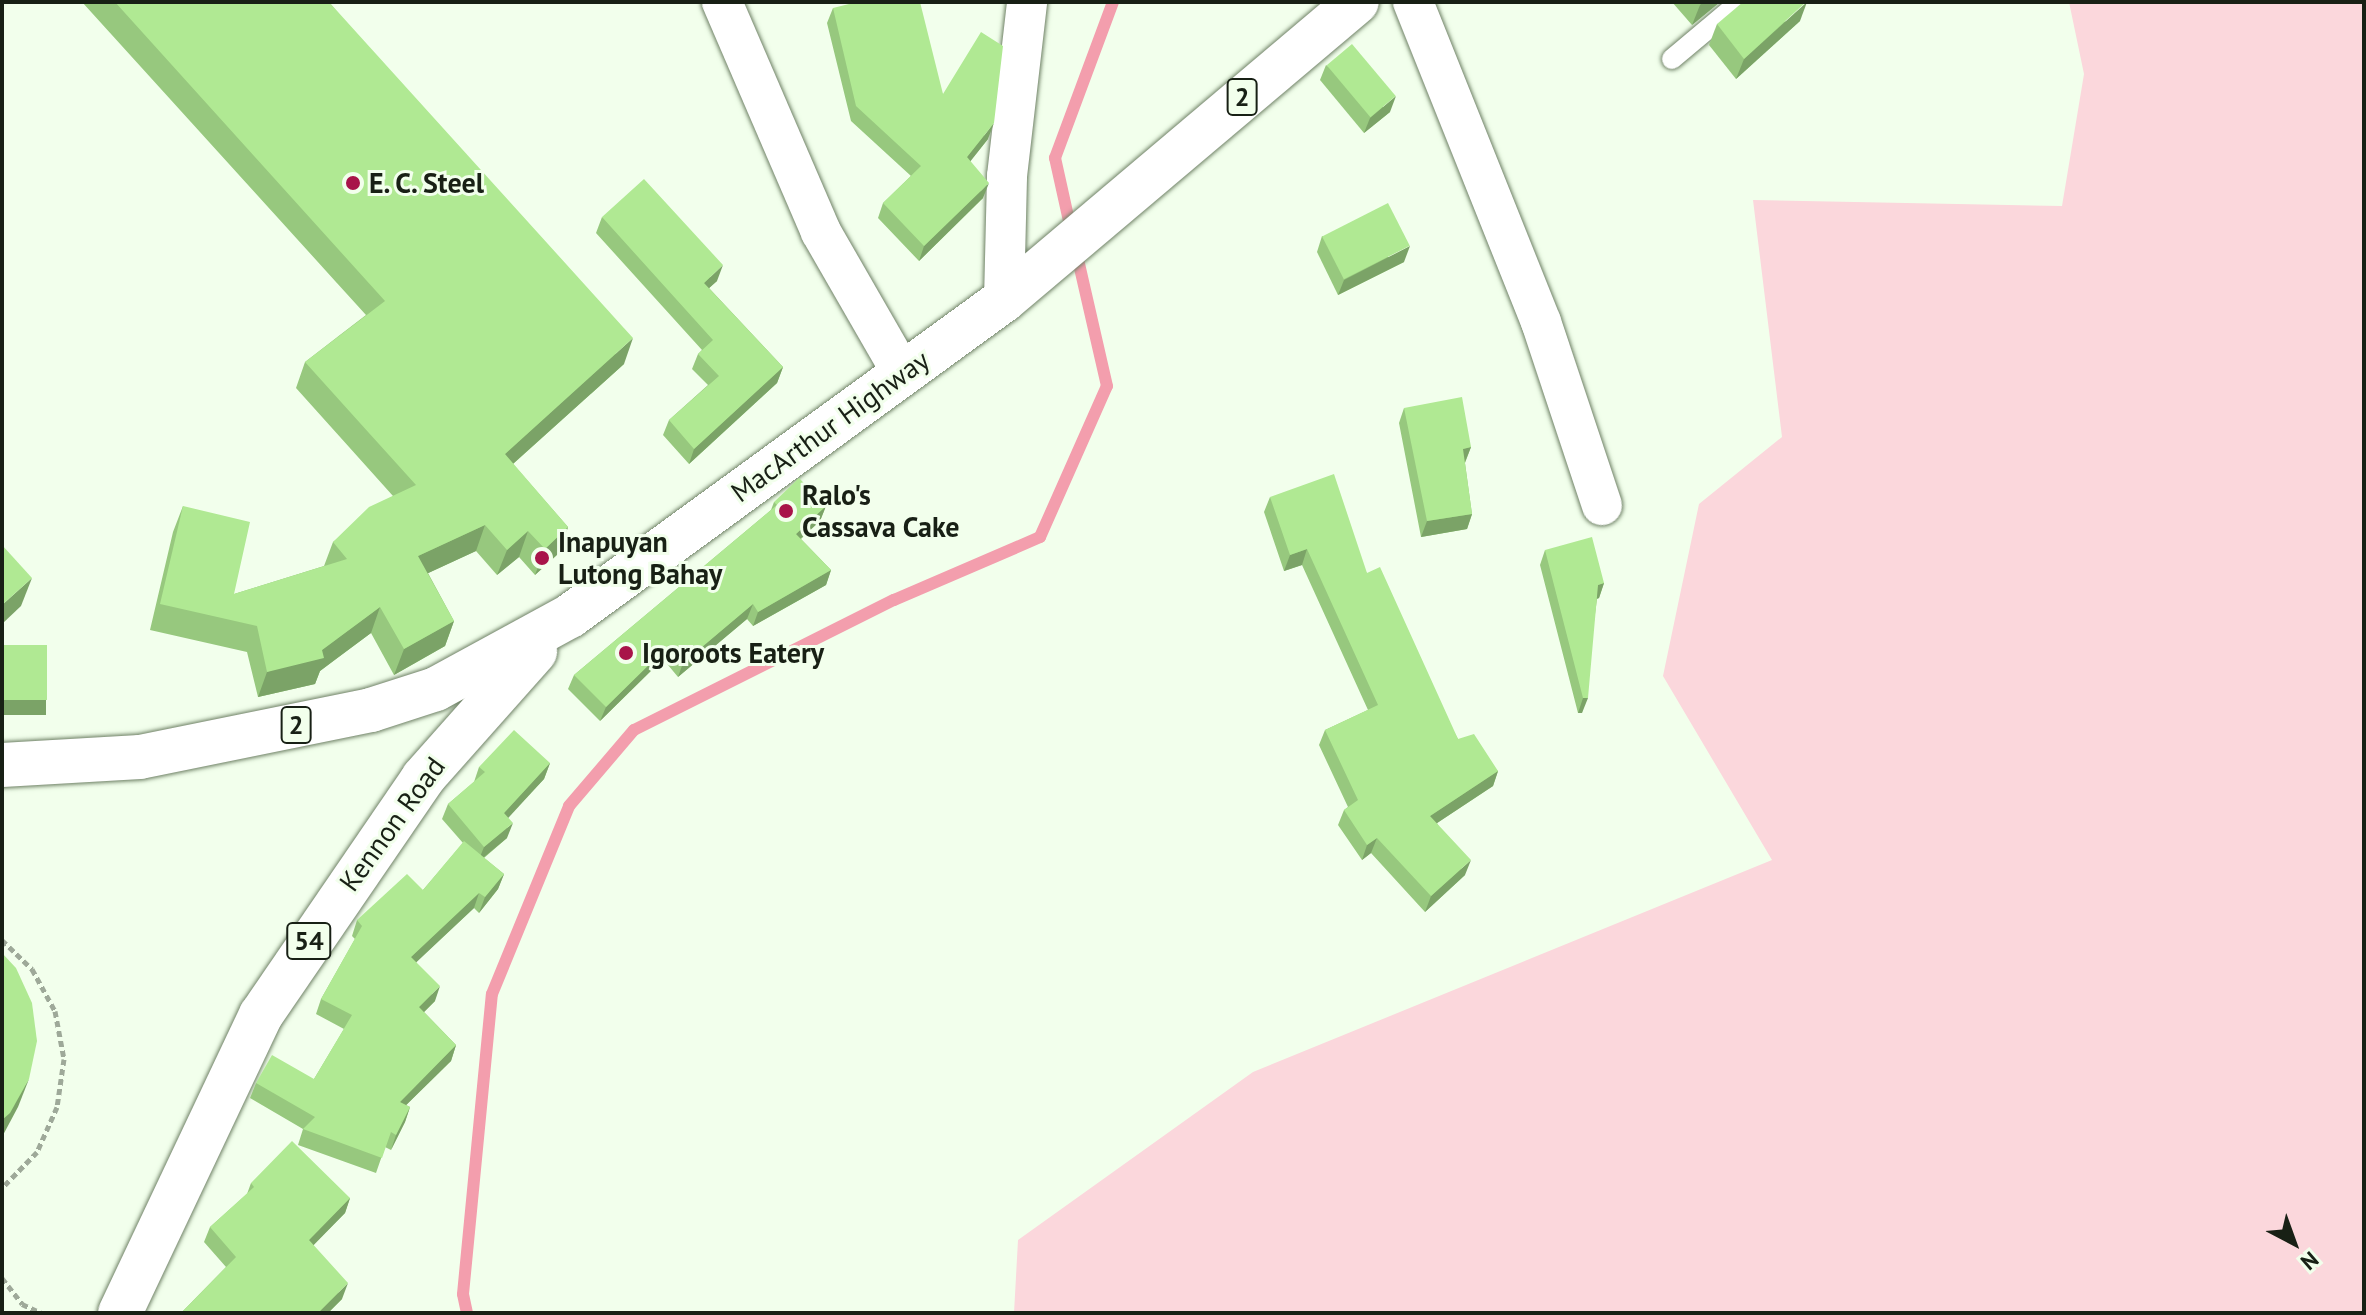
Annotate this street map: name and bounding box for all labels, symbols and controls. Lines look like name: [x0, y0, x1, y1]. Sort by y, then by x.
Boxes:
road number: 2: [1226, 75, 1258, 119]
place label: E. C. Steel: [369, 166, 488, 200]
marker: E. C. Steel: [344, 174, 362, 192]
street label: MacArthur Highway: [724, 343, 936, 509]
place label: Ralo's Cassava Cake: [802, 478, 960, 544]
marker: Ralo's Cassava Cake: [777, 502, 795, 520]
place label: Inapuyan Lutong Bahay: [558, 525, 722, 591]
marker: Inapuyan Lutong Bahay: [533, 549, 551, 567]
place label: Igoroots Eatery: [642, 636, 824, 670]
marker: Igoroots Eatery: [617, 644, 635, 662]
road number: 2: [280, 703, 312, 747]
street label: Kennon Road: [332, 750, 452, 898]
road number: 54: [285, 919, 333, 963]
north arrow: [2254, 1203, 2334, 1283]
text: N: [2295, 1246, 2324, 1276]

